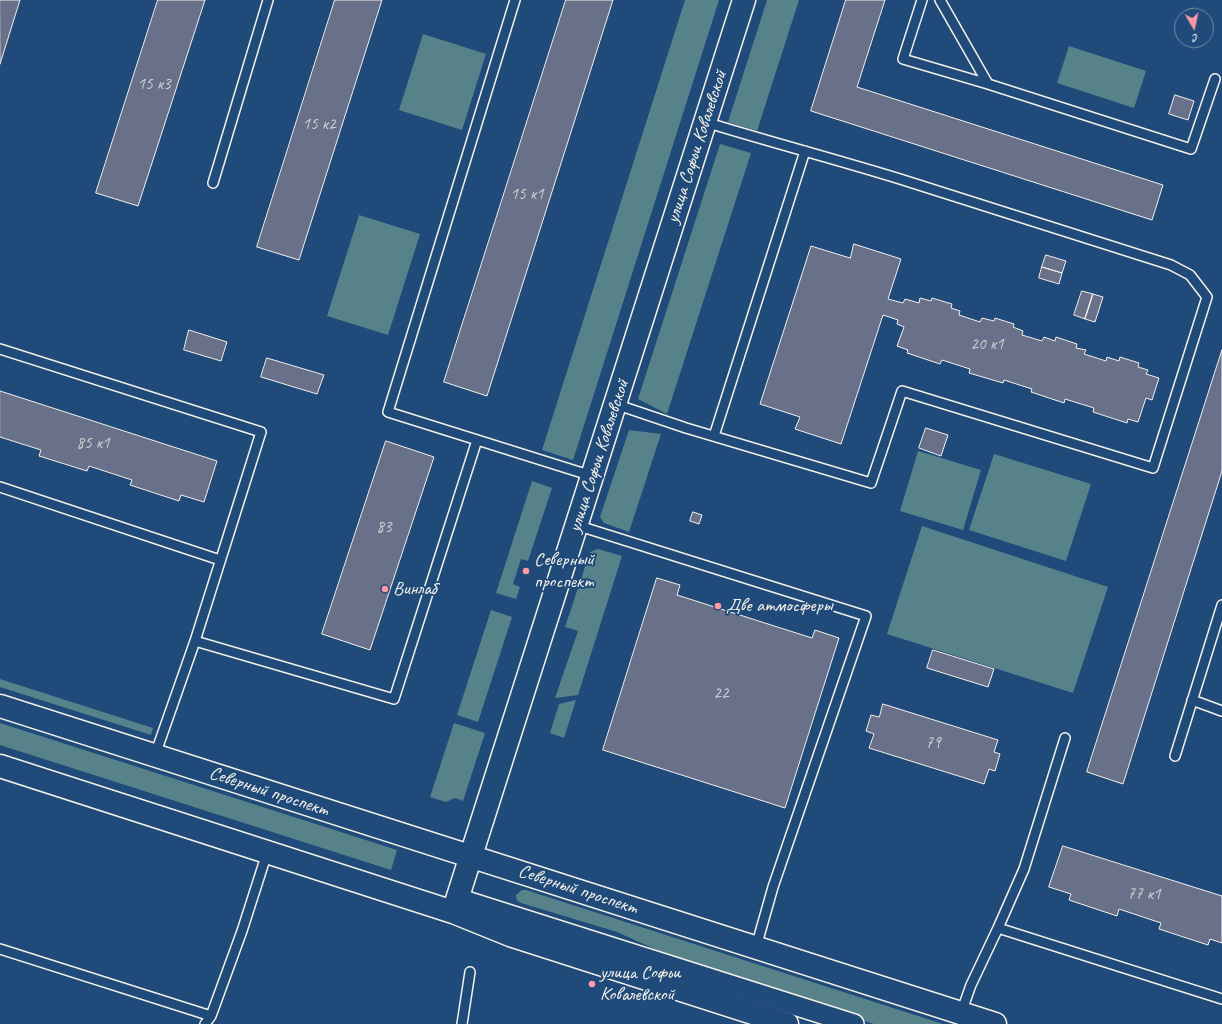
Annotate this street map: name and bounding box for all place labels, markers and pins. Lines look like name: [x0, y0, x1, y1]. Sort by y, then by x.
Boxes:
place label: Северный проспект: [534, 549, 594, 593]
marker: Северный проспект: [521, 566, 531, 576]
place label: Винлаб: [393, 578, 436, 600]
marker: Винлаб: [380, 584, 390, 594]
place label: Две атмосферы: [726, 595, 833, 617]
marker: Две атмосферы: [713, 601, 723, 611]
place label: улица Софьи Ковалевской: [600, 962, 680, 1006]
marker: улица Софьи Ковалевской: [587, 979, 597, 989]

